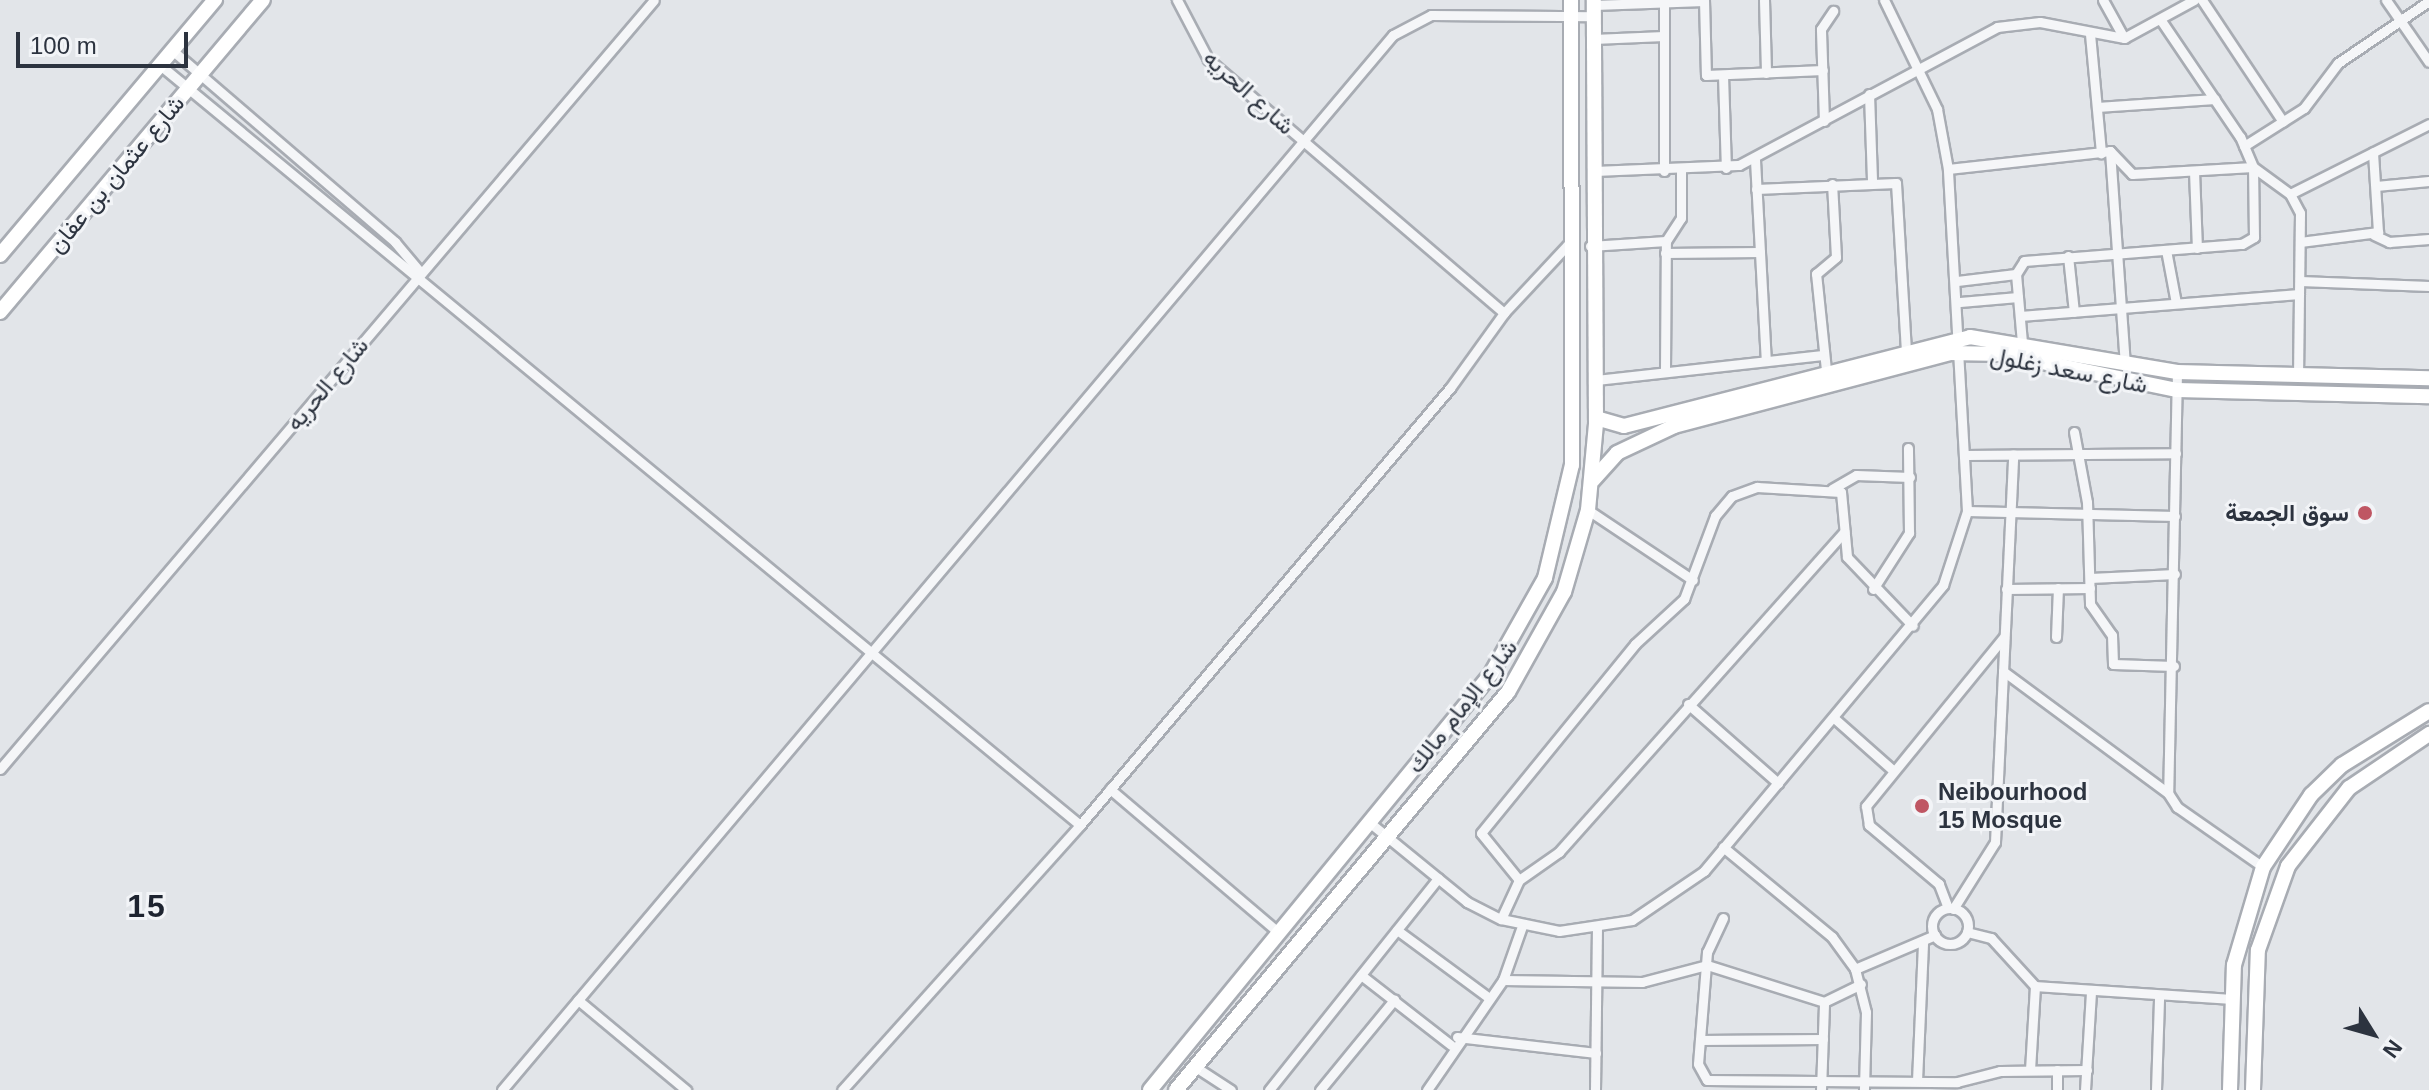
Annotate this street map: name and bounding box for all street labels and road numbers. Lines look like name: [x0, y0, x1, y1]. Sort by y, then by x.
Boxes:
street label: شارع الحريه: [1197, 44, 1301, 140]
street label: شارع عثمان بن عفان: [42, 89, 190, 259]
street label: شارع الحريه: [280, 331, 374, 437]
street label: شارع سعد زغلول: [1988, 341, 2150, 399]
street label: شارع الإمام مالك: [1401, 633, 1523, 779]

